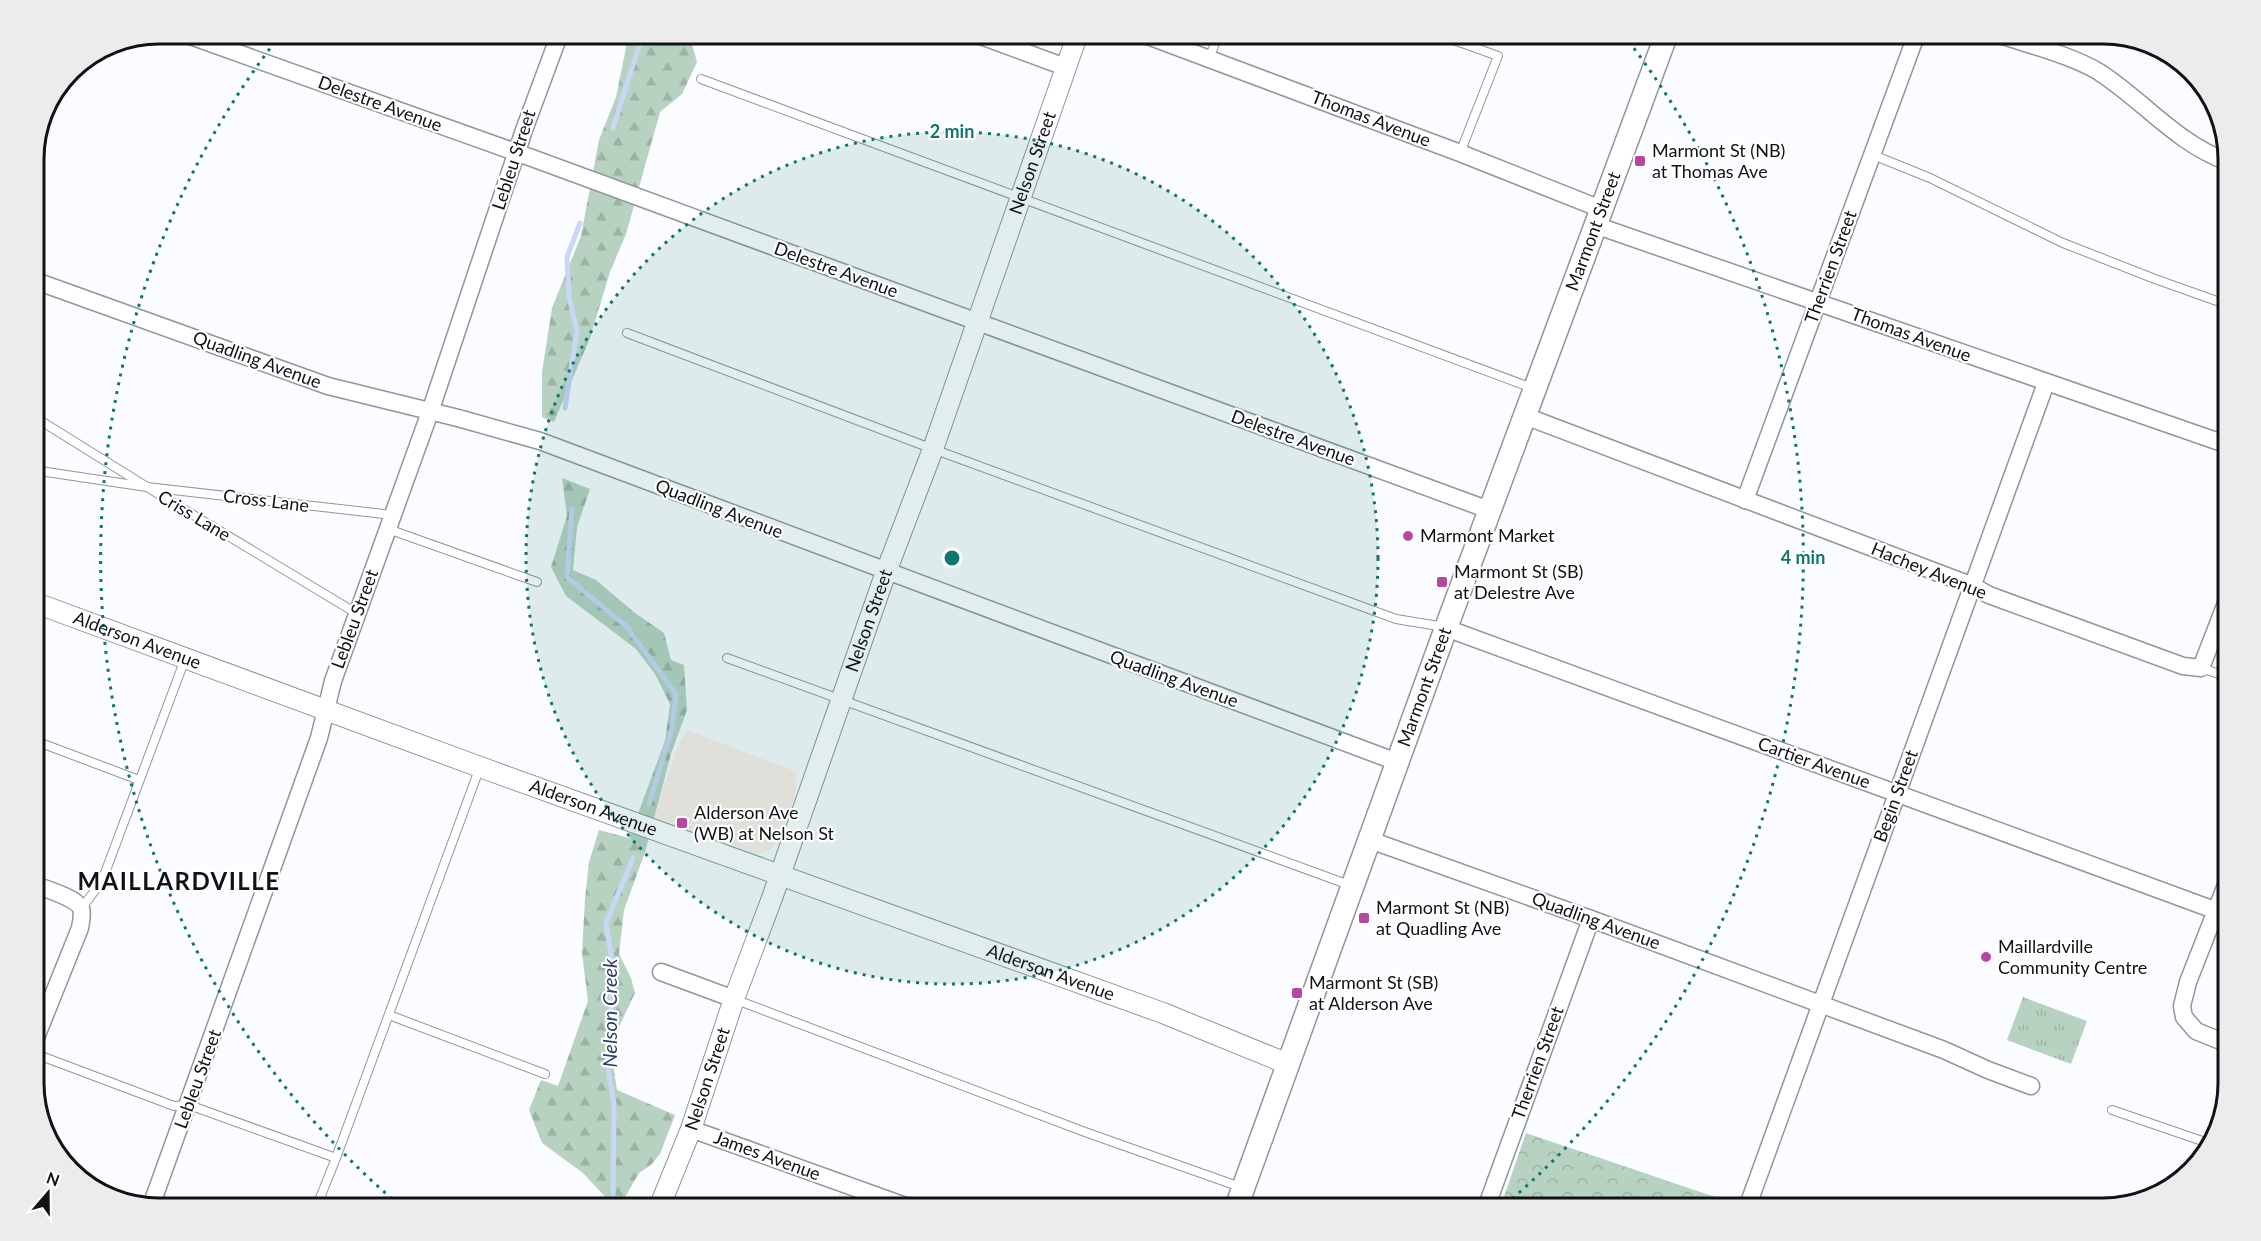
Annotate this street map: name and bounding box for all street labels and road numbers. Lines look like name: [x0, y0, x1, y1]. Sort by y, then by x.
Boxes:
street label: Delestre Avenue: [315, 70, 445, 136]
street label: Thomas Avenue: [1309, 85, 1434, 151]
street label: Lebleu Street: [487, 106, 540, 213]
street label: Nelson Street: [1004, 108, 1060, 217]
street label: Marmont Street: [1560, 168, 1625, 294]
street label: Therrien Street: [1799, 206, 1861, 326]
street label: Delestre Avenue: [771, 236, 901, 302]
street label: Thomas Avenue: [1848, 302, 1974, 366]
street label: Quadling Avenue: [190, 326, 324, 392]
street label: Delestre Avenue: [1228, 404, 1358, 470]
street label: Quadling Avenue: [652, 474, 786, 543]
street label: Cross Lane: [222, 484, 310, 516]
street label: Criss Lane: [154, 485, 235, 545]
street label: Hachey Avenue: [1868, 537, 1990, 603]
street label: Nelson Street: [840, 565, 896, 675]
street label: Lebleu Street: [326, 566, 382, 671]
street label: Alderson Avenue: [71, 606, 204, 673]
street label: Marmont Street: [1392, 624, 1456, 749]
street label: Quadling Avenue: [1107, 645, 1241, 711]
street label: Cartier Avenue: [1755, 732, 1873, 793]
street label: Begin Street: [1868, 746, 1922, 845]
street label: Alderson Avenue: [527, 774, 661, 840]
street label: Quadling Avenue: [1529, 887, 1663, 953]
street label: Alderson Avenue: [984, 938, 1118, 1005]
street label: Therrien Street: [1506, 1002, 1568, 1122]
street label: Nelson Street: [679, 1024, 734, 1133]
street label: Lebleu Street: [169, 1026, 225, 1131]
street label: James Avenue: [711, 1126, 824, 1185]

